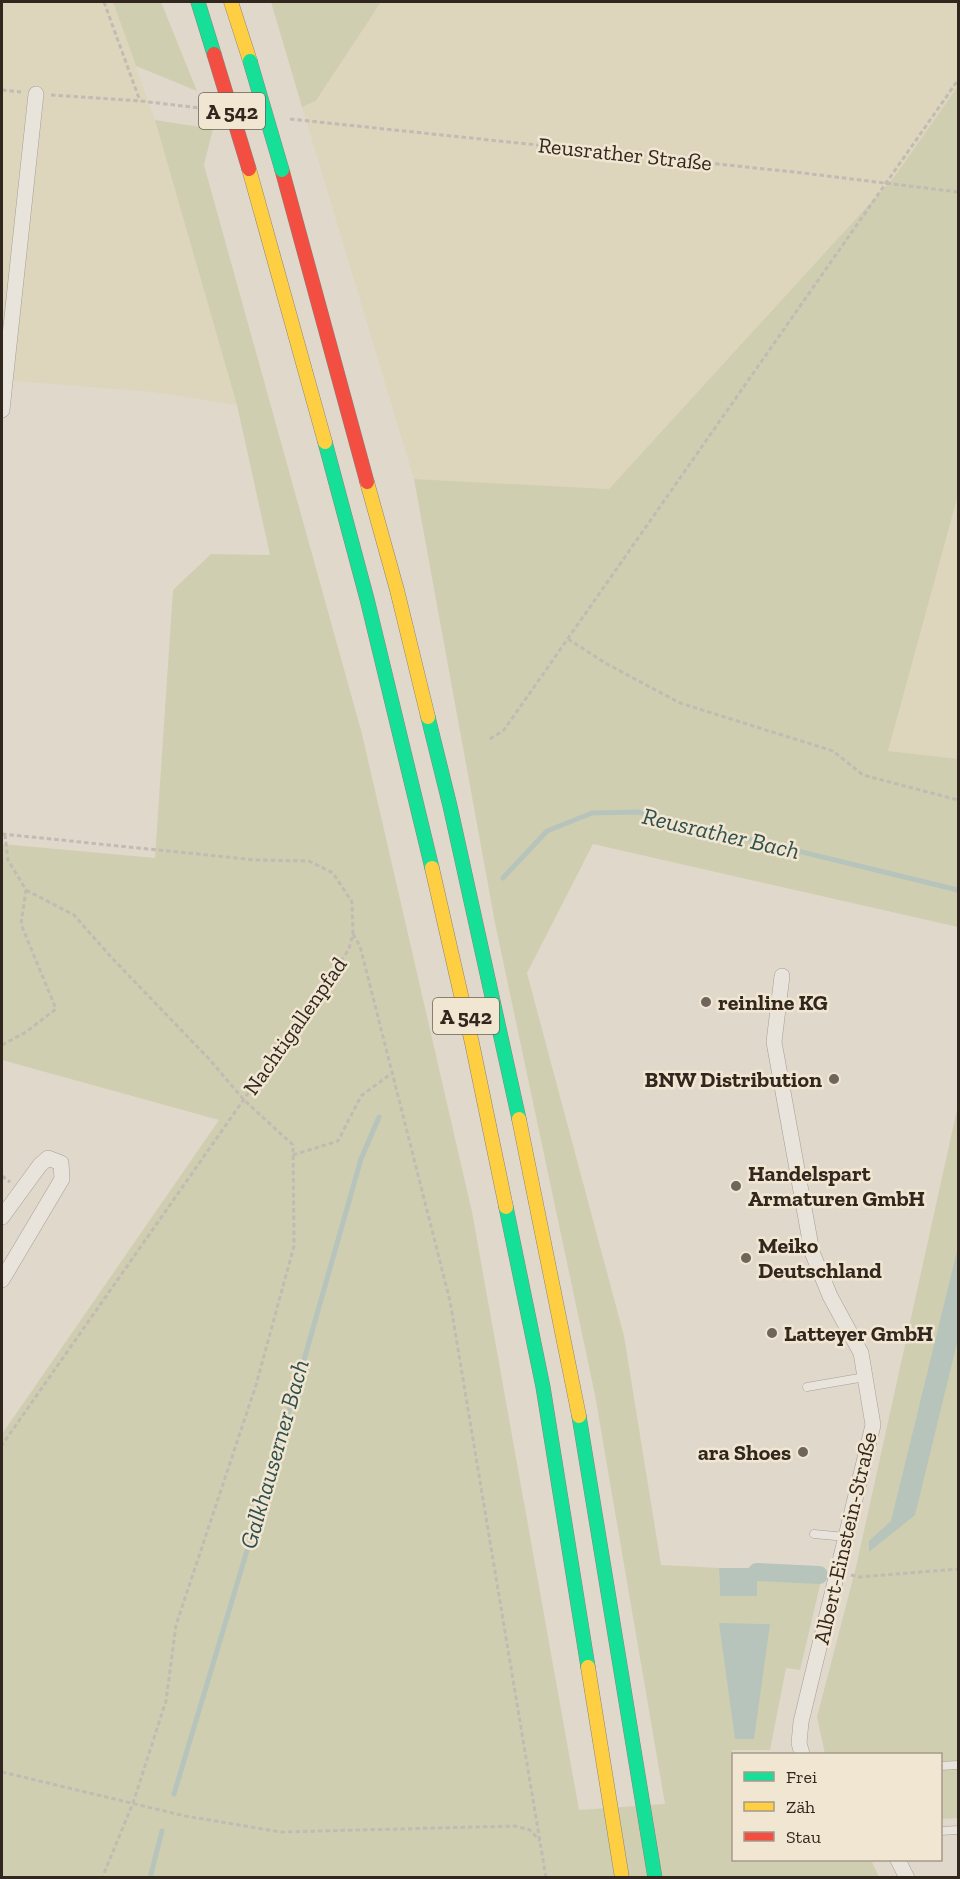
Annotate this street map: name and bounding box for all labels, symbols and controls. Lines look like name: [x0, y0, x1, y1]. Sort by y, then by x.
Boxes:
road number: A 542: [199, 93, 265, 129]
street label: Reusrather Straße: [537, 131, 713, 177]
water label: Reusrather Bach: [640, 801, 802, 865]
street label: Nachtigallenpfad: [237, 952, 353, 1100]
place label: reinline KG: [718, 989, 828, 1016]
marker: reinline KG: [699, 995, 713, 1009]
road number: A 542: [433, 998, 499, 1034]
place label: BNW Distribution: [644, 1066, 822, 1093]
marker: BNW Distribution: [827, 1072, 841, 1086]
place label: Handelspart Armaturen GmbH: [748, 1160, 925, 1212]
marker: Handelspart Armaturen GmbH: [729, 1179, 743, 1193]
place label: Meiko Deutschland: [758, 1232, 882, 1284]
marker: Meiko Deutschland: [739, 1251, 753, 1265]
place label: Latteyer GmbH: [784, 1320, 933, 1347]
marker: Latteyer GmbH: [765, 1326, 779, 1340]
water label: Galkhauserner Bach: [233, 1356, 315, 1552]
street label: Albert-Einstein-Straße: [807, 1429, 883, 1647]
place label: ara Shoes: [698, 1439, 791, 1466]
marker: ara Shoes: [796, 1445, 810, 1459]
legend: [732, 1753, 942, 1861]
text: Frei: [786, 1766, 817, 1788]
text: Zäh: [786, 1796, 815, 1818]
text: Stau: [786, 1826, 821, 1848]

